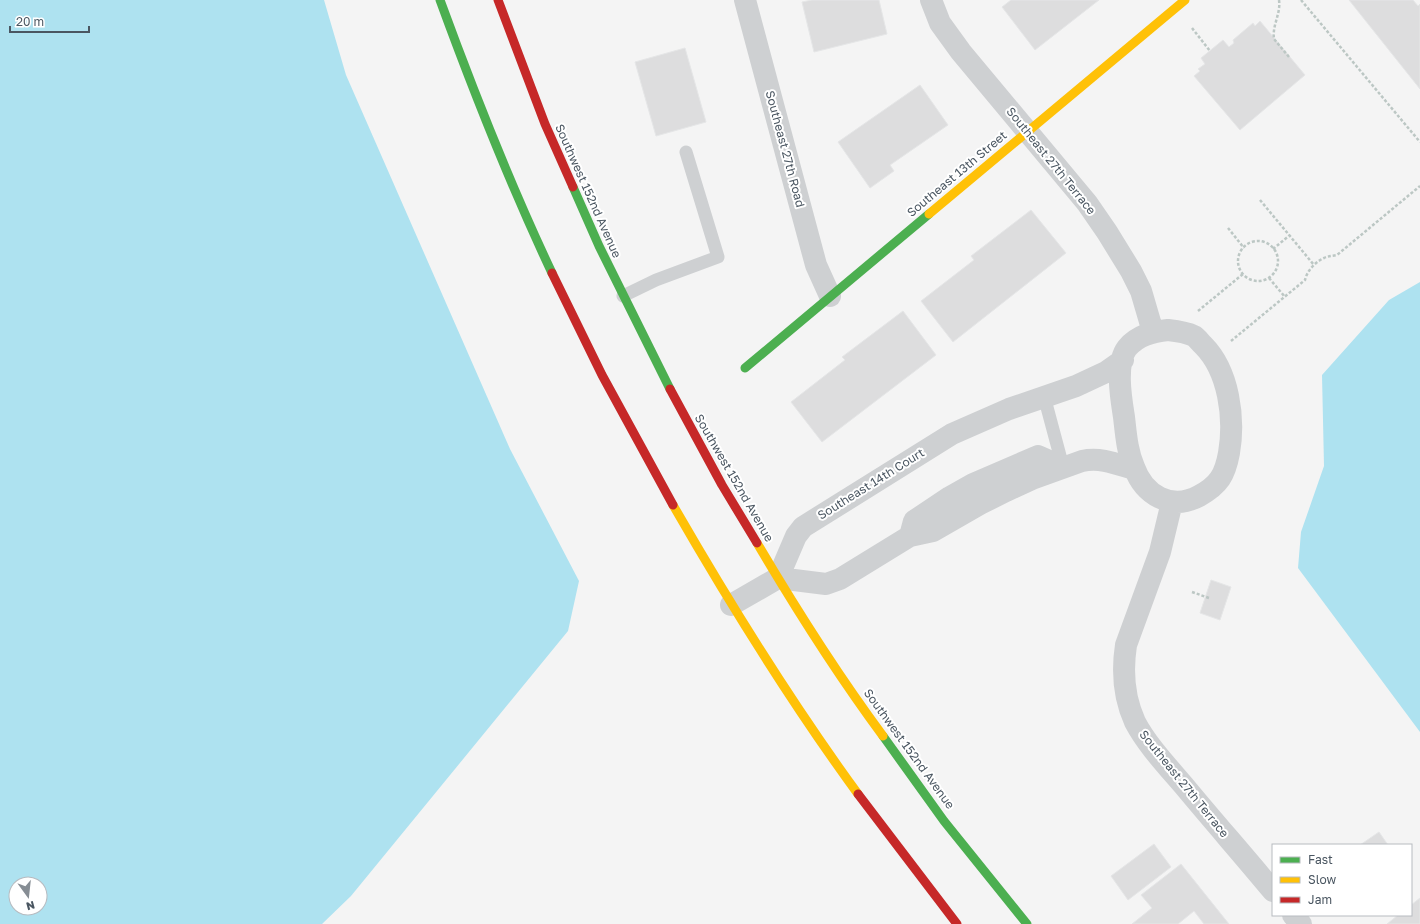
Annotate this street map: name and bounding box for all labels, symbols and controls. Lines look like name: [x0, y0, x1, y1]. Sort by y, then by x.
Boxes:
scale bar: [10, 8, 89, 34]
text: 20 m: [16, 14, 44, 29]
street label: Southeast 27th Road: [763, 89, 808, 209]
street label: Southeast 27th Terrace: [1004, 104, 1099, 217]
street label: Southwest 152nd Avenue: [552, 122, 625, 260]
street label: Southeast 13th Street: [904, 127, 1010, 220]
street label: Southwest 152nd Avenue: [692, 411, 777, 544]
street label: Southeast 14th Court: [815, 445, 927, 522]
street label: Southwest 152nd Avenue: [861, 686, 958, 812]
street label: Southeast 27th Terrace: [1137, 727, 1232, 840]
legend: [1272, 844, 1412, 916]
text: Fast: [1308, 852, 1333, 867]
text: Slow: [1308, 872, 1336, 887]
north arrow: [8, 876, 48, 916]
text: Jam: [1308, 892, 1332, 907]
text: N: [25, 899, 36, 914]

